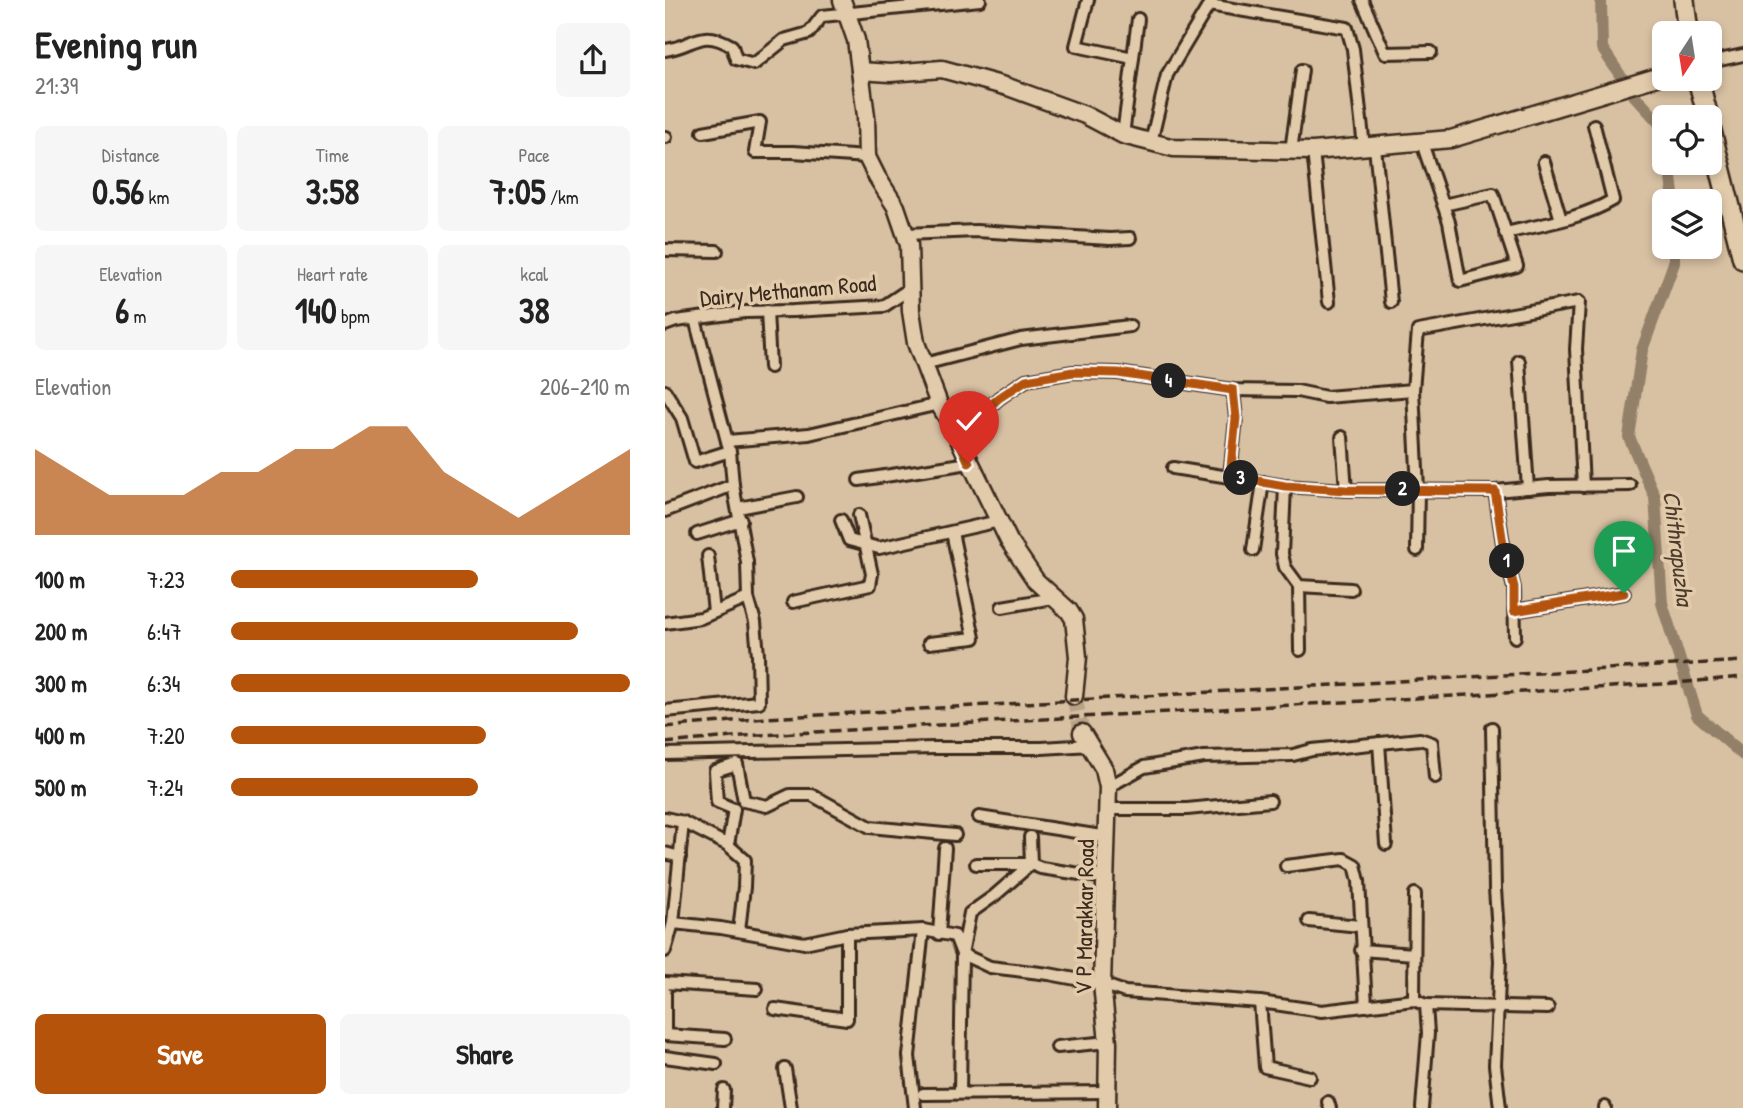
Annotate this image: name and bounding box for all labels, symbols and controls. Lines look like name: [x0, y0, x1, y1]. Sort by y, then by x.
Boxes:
text: Evening run: [35, 18, 198, 70]
north arrow: [1652, 21, 1722, 91]
map controls: [1652, 21, 1722, 259]
button: share: [556, 23, 630, 97]
text: 21:39: [35, 70, 78, 101]
button: locate: [1652, 105, 1722, 175]
text: Distance: [102, 142, 160, 168]
text: Time: [316, 142, 349, 168]
text: Pace: [518, 142, 550, 168]
text: 0.56: [92, 168, 144, 215]
text: 3:58: [306, 168, 359, 215]
text: 7:05: [490, 168, 546, 215]
text: km: [144, 184, 169, 210]
text: /km: [546, 184, 579, 210]
button: layers: [1652, 189, 1722, 259]
text: Elevation: [99, 261, 162, 287]
text: Heart rate: [297, 261, 368, 287]
text: kcal: [520, 261, 548, 287]
street label: Dairy Methanam Road: [699, 267, 877, 313]
text: 6: [115, 287, 129, 334]
text: 140: [295, 287, 337, 334]
text: 38: [519, 287, 550, 334]
text: m: [129, 303, 146, 329]
text: bpm: [337, 303, 370, 329]
pin: 4: [1151, 364, 1187, 398]
text: 4: [1165, 367, 1172, 393]
text: Elevation: [35, 371, 111, 402]
text: 206–210 m: [540, 371, 630, 402]
pin: [939, 391, 999, 463]
icon: check: [950, 402, 988, 440]
pin: 3: [1223, 461, 1259, 496]
text: 3: [1236, 464, 1245, 490]
pin: 2: [1385, 472, 1421, 506]
text: 2: [1398, 475, 1407, 501]
water label: Chithrapuzha: [1655, 489, 1702, 610]
pin: [1594, 521, 1654, 593]
icon: arrive: [1605, 532, 1643, 570]
pin: 1: [1489, 544, 1525, 578]
text: 1: [1503, 547, 1510, 573]
text: 100 m: [35, 564, 85, 595]
text: 7:23: [147, 564, 185, 595]
text: 200 m: [35, 616, 87, 647]
text: 6:47: [147, 616, 182, 647]
text: 300 m: [35, 668, 87, 699]
text: 6:34: [147, 668, 180, 699]
text: 400 m: [35, 720, 85, 751]
text: 7:20: [147, 720, 185, 751]
text: 500 m: [35, 772, 86, 803]
text: 7:24: [147, 772, 183, 803]
street label: V P Marakkar Road: [1067, 839, 1101, 995]
button: Save: [35, 1014, 326, 1094]
button: Share: [340, 1014, 630, 1094]

